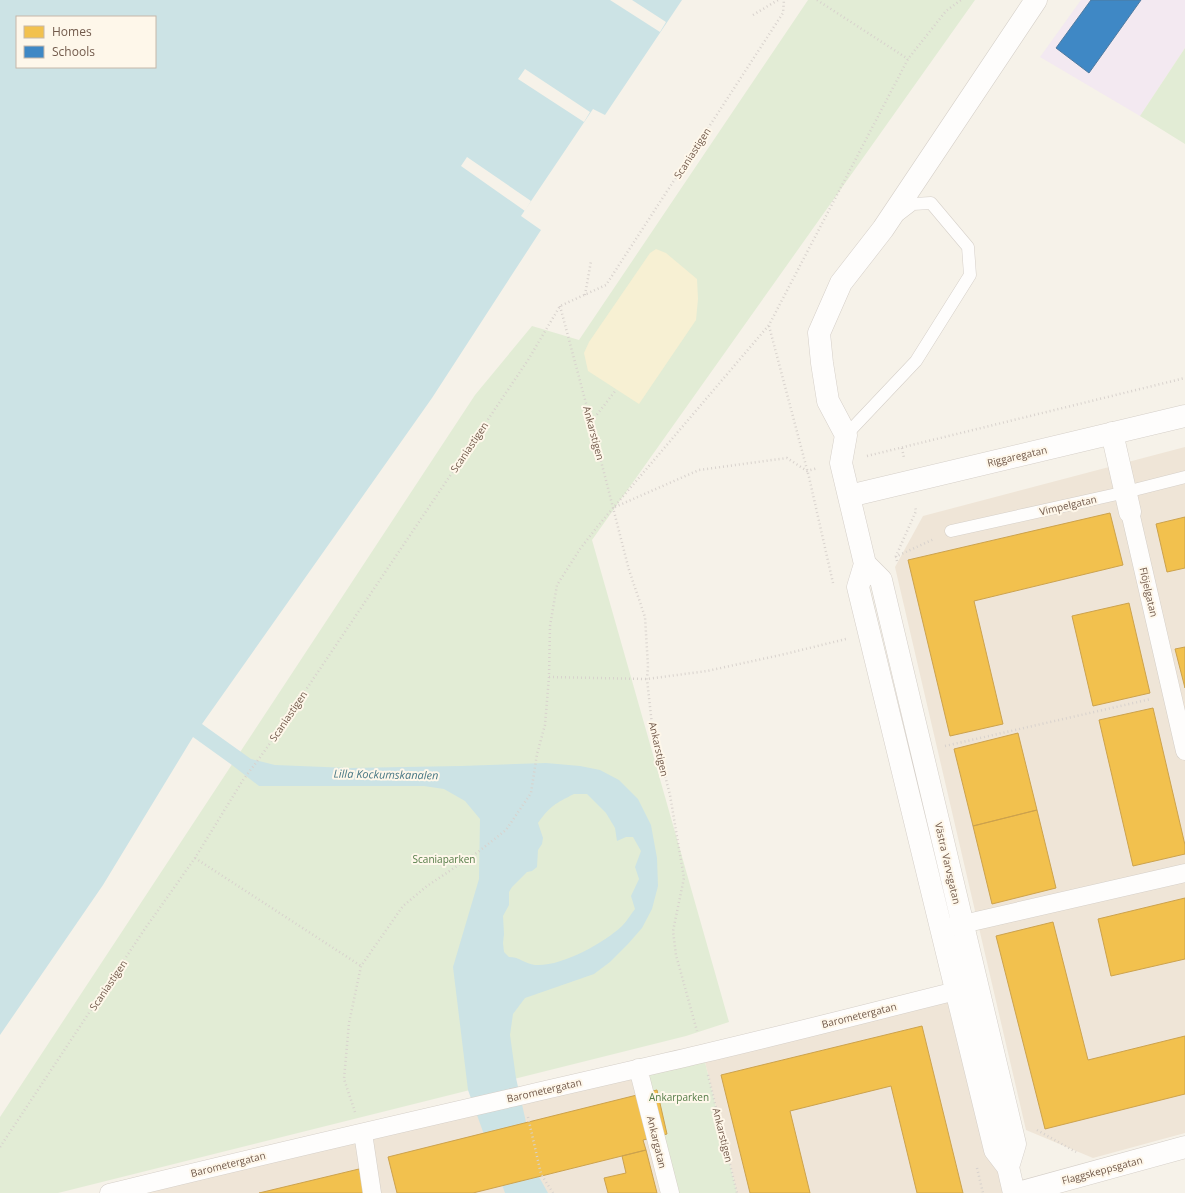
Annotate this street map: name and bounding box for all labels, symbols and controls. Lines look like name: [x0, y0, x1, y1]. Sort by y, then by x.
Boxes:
legend: [16, 16, 156, 68]
text: Homes: [52, 23, 92, 40]
text: Schools: [52, 43, 95, 60]
street label: Scaniastigen: [670, 125, 714, 181]
street label: Ankarstigen: [580, 404, 608, 462]
street label: Scaniastigen: [447, 419, 491, 475]
street label: Riggaregatan: [986, 442, 1048, 470]
street label: Vimpelgatan: [1038, 492, 1098, 518]
street label: Flöjelgatan: [1136, 566, 1162, 618]
street label: Scaniastigen: [266, 688, 310, 744]
street label: Ankarstigen: [646, 720, 672, 778]
water label: Lilla Kockumskanalen: [333, 766, 439, 782]
street label: Västra Varvsgatan: [932, 821, 964, 905]
park label: Scaniaparken: [413, 852, 475, 866]
street label: Scaniastigen: [86, 957, 130, 1013]
street label: Barometergatan: [820, 999, 898, 1031]
street label: Barometergatan: [505, 1075, 583, 1105]
park label: Ankarparken: [649, 1090, 709, 1104]
street label: Ankarstigen: [710, 1106, 736, 1164]
street label: Ankargatan: [644, 1114, 670, 1170]
street label: Barometergatan: [189, 1148, 267, 1180]
street label: Flaggskeppsgatan: [1060, 1152, 1144, 1188]

